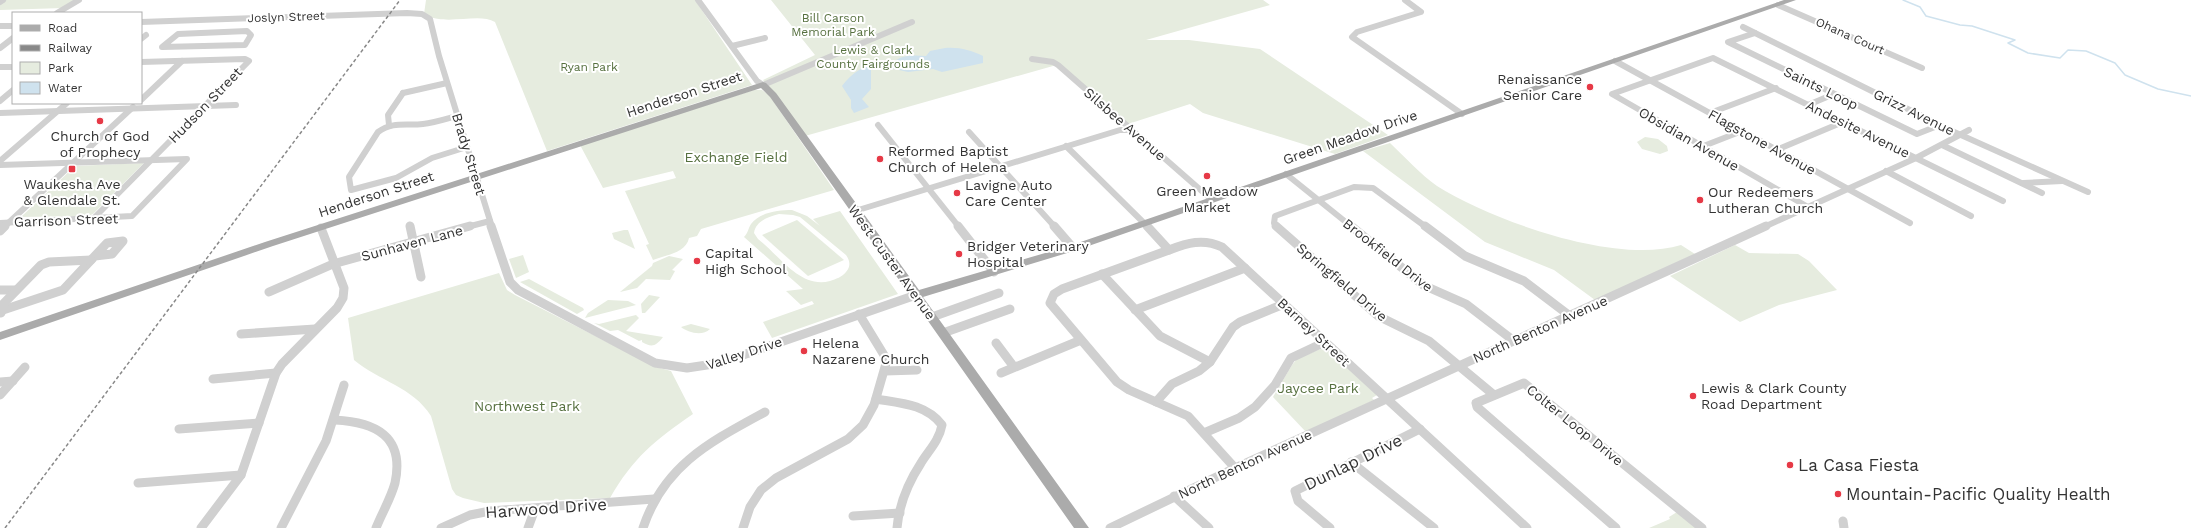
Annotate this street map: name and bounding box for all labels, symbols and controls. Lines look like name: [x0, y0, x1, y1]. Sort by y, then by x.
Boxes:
street label: Joslyn Street: [247, 9, 325, 25]
park label: Bill Carson Memorial Park: [791, 11, 875, 39]
legend: [12, 12, 142, 104]
street label: Ohana Court: [1814, 15, 1886, 57]
text: Road: [48, 21, 77, 35]
text: Railway: [48, 41, 93, 55]
park label: Lewis & Clark County Fairgrounds: [816, 43, 930, 71]
park label: Ryan Park: [560, 60, 618, 74]
text: Park: [48, 61, 74, 75]
street label: Saints Loop: [1781, 63, 1861, 113]
street label: Hudson Street: [165, 64, 245, 146]
street label: Henderson Street: [624, 68, 744, 120]
place label: Renaissance Senior Care: [1497, 71, 1582, 103]
text: Water: [48, 81, 83, 95]
marker: Renaissance Senior Care: [1585, 82, 1595, 92]
street label: Silsbee Avenue: [1081, 84, 1169, 164]
street label: Grizz Avenue: [1871, 85, 1957, 139]
street label: Andesite Avenue: [1803, 97, 1913, 161]
street label: Obsidian Avenue: [1636, 104, 1742, 174]
street label: Green Meadow Drive: [1281, 106, 1419, 168]
street label: Flagstone Avenue: [1706, 106, 1818, 178]
street label: Brady Street: [449, 111, 489, 197]
marker: Church of God of Prophecy: [95, 116, 105, 126]
place label: Church of God of Prophecy: [51, 128, 149, 160]
place label: Reformed Baptist Church of Helena: [888, 143, 1008, 175]
park label: Exchange Field: [685, 149, 787, 165]
marker: Reformed Baptist Church of Helena: [875, 154, 885, 164]
marker: Waukesha Ave & Glendale St.: [67, 164, 77, 174]
street label: Henderson Street: [316, 168, 436, 220]
marker: Green Meadow Market: [1202, 171, 1212, 181]
place label: Waukesha Ave & Glendale St.: [23, 176, 121, 208]
place label: Lavigne Auto Care Center: [965, 177, 1053, 209]
place label: Green Meadow Market: [1156, 183, 1258, 215]
place label: Our Redeemers Lutheran Church: [1708, 184, 1823, 216]
marker: Lavigne Auto Care Center: [952, 188, 962, 198]
marker: Our Redeemers Lutheran Church: [1695, 195, 1705, 205]
street label: West Custer Avenue: [845, 202, 939, 322]
street label: Garrison Street: [13, 210, 119, 230]
street label: Brookfield Drive: [1340, 215, 1436, 295]
street label: Sunhaven Lane: [360, 222, 464, 264]
place label: Bridger Veterinary Hospital: [967, 238, 1090, 270]
street label: Springfield Drive: [1293, 239, 1391, 325]
place label: Capital High School: [705, 245, 787, 277]
marker: Bridger Veterinary Hospital: [954, 249, 964, 259]
marker: Capital High School: [692, 256, 702, 266]
street label: North Benton Avenue: [1470, 292, 1610, 366]
street label: Barney Street: [1275, 294, 1354, 370]
street label: Valley Drive: [704, 333, 784, 373]
place label: Helena Nazarene Church: [812, 335, 930, 367]
marker: Helena Nazarene Church: [799, 346, 809, 356]
park label: Jaycee Park: [1277, 380, 1359, 396]
place label: Lewis & Clark County Road Department: [1701, 380, 1847, 412]
street label: Colter Loop Drive: [1524, 381, 1626, 469]
marker: Lewis & Clark County Road Department: [1688, 391, 1698, 401]
park label: Northwest Park: [474, 398, 580, 414]
street label: North Benton Avenue: [1176, 426, 1314, 502]
street label: Dunlap Drive: [1301, 430, 1405, 494]
place label: La Casa Fiesta: [1798, 455, 1919, 475]
marker: La Casa Fiesta: [1785, 460, 1795, 470]
place label: Mountain-Pacific Quality Health: [1846, 484, 2111, 504]
marker: Mountain-Pacific Quality Health: [1833, 489, 1843, 499]
street label: Harwood Drive: [484, 494, 608, 522]

